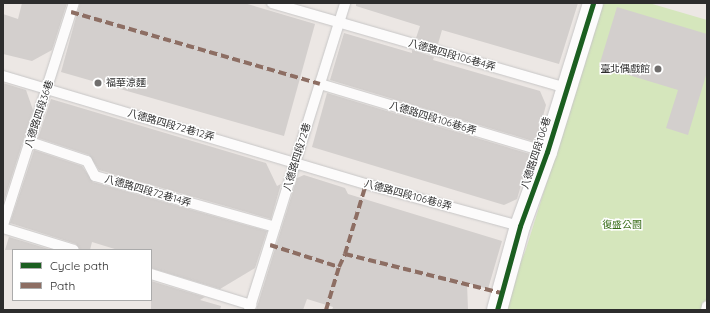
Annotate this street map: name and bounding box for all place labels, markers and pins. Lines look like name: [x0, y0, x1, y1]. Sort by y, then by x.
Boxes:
place label: 臺北偶戲館: [600, 63, 650, 75]
marker: 臺北偶戲館: [653, 64, 663, 74]
place label: 福華涼麵: [106, 77, 146, 89]
marker: 福華涼麵: [93, 78, 103, 88]

